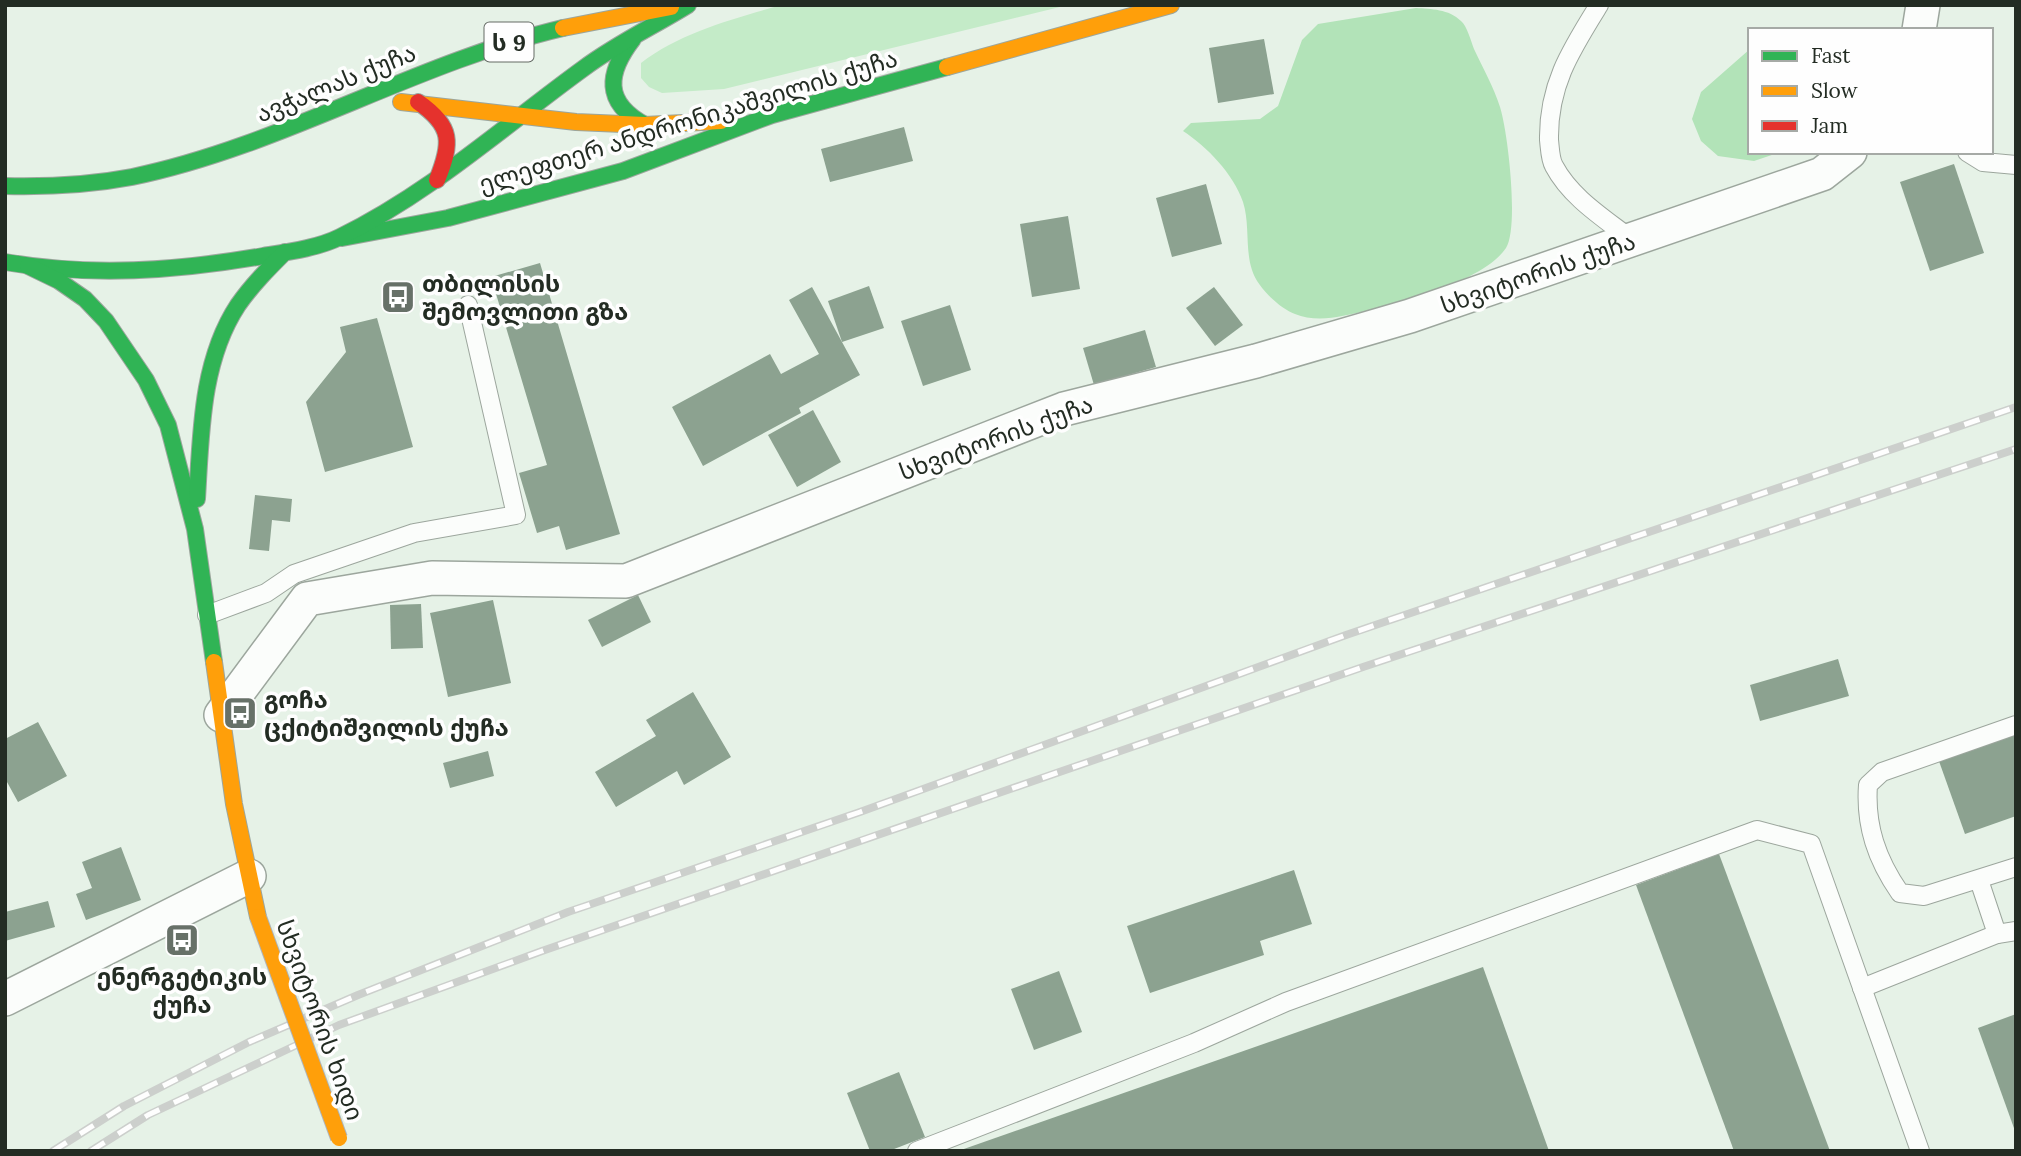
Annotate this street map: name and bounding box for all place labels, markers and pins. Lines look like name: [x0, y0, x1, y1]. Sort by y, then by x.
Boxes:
place label: თბილისის შემოვლითი გზა: [422, 268, 628, 327]
bus stop icon: თბილისის შემოვლითი გზა: [379, 278, 417, 316]
place label: გოჩა ცქიტიშვილის ქუჩა: [264, 684, 509, 743]
bus stop icon: გოჩა ცქიტიშვილის ქუჩა: [221, 694, 259, 732]
bus stop icon: ენერგეტიკის ქუჩა: [163, 921, 201, 959]
place label: ენერგეტიკის ქუჩა: [97, 961, 267, 1020]

